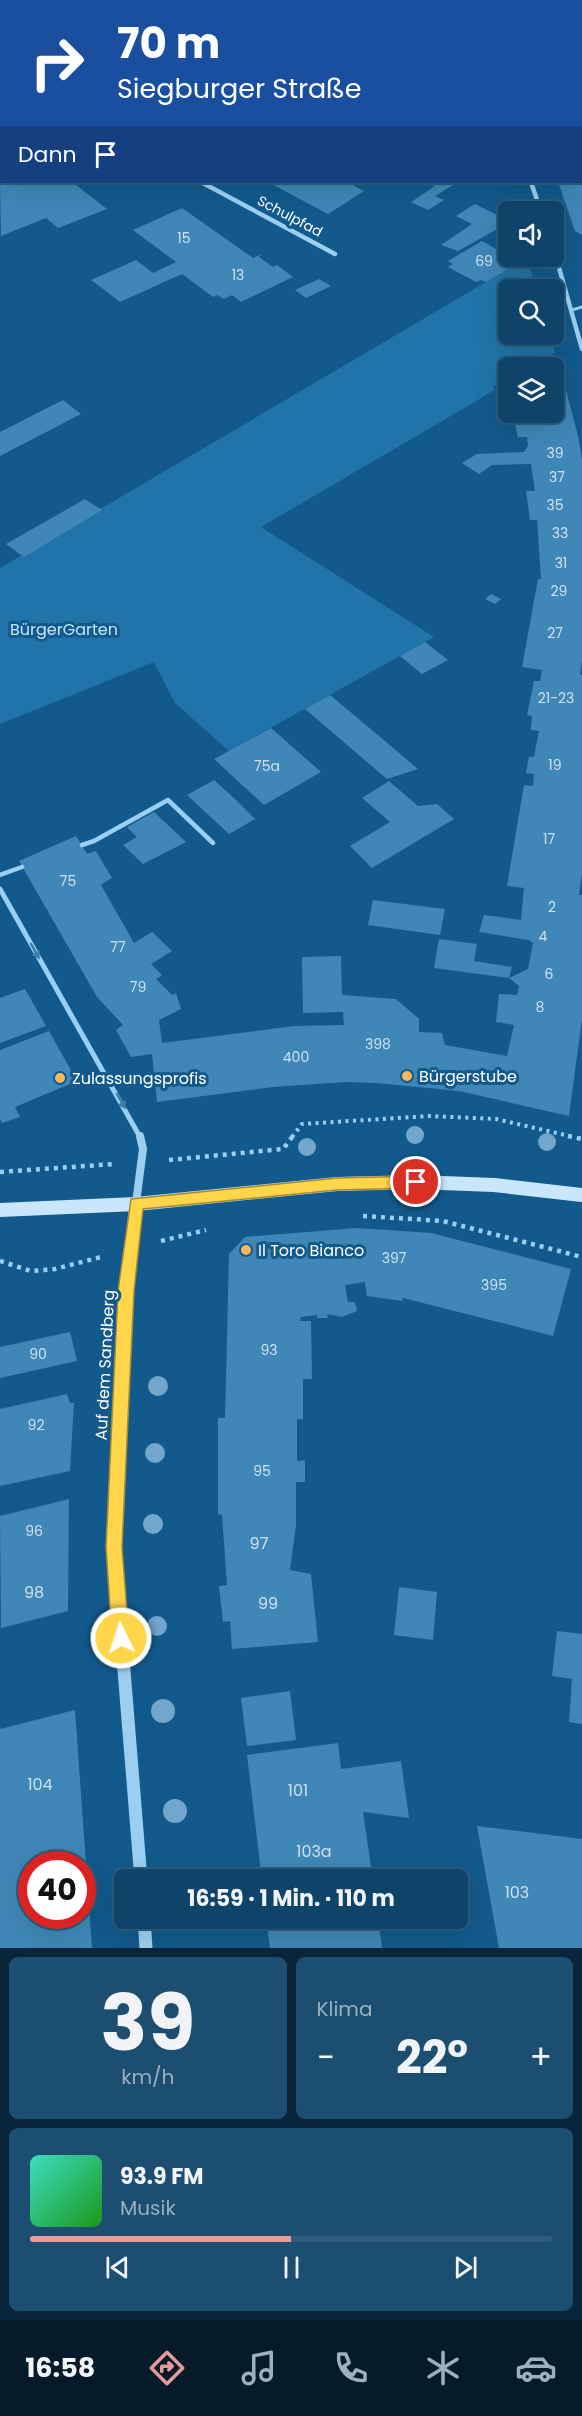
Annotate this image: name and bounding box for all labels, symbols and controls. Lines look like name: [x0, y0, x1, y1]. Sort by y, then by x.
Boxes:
text: 70 m: [117, 14, 220, 73]
icon: right: [18, 24, 96, 102]
text: Siegburger Straße: [117, 70, 362, 107]
icon: arrive: [89, 138, 122, 171]
text: Dann: [18, 139, 77, 170]
street label: Schulpfad: [254, 190, 326, 242]
map controls: [498, 201, 564, 423]
button: sound: [498, 201, 564, 267]
house number: 15: [177, 228, 191, 248]
house number: 69: [475, 251, 493, 271]
house number: 13: [232, 265, 244, 285]
button: search: [498, 279, 564, 345]
button: layers: [498, 357, 564, 423]
house number: 39: [546, 443, 564, 463]
house number: 37: [549, 467, 565, 487]
house number: 35: [546, 495, 564, 515]
house number: 33: [552, 523, 568, 543]
house number: 31: [555, 553, 567, 573]
house number: 29: [551, 581, 567, 601]
park label: BürgerGarten: [10, 618, 118, 641]
house number: 27: [547, 623, 563, 643]
house number: 21-23: [538, 688, 574, 708]
house number: 19: [548, 755, 562, 775]
house number: 75a: [254, 756, 280, 776]
house number: 17: [543, 829, 555, 849]
house number: 75: [60, 871, 76, 891]
house number: 2: [548, 897, 556, 917]
house number: 4: [539, 926, 548, 946]
house number: 77: [110, 937, 126, 957]
one-way arrow: [30, 943, 40, 960]
house number: 6: [545, 964, 554, 984]
house number: 79: [130, 977, 146, 997]
house number: 8: [536, 997, 545, 1017]
house number: 398: [365, 1034, 391, 1054]
house number: 400: [283, 1047, 309, 1067]
place label: Bürgerstube: [419, 1065, 517, 1088]
place label: Zulassungsprofis: [72, 1067, 207, 1090]
marker: Bürgerstube: [400, 1069, 414, 1083]
marker: Zulassungsprofis: [53, 1071, 67, 1085]
one-way arrow: [116, 1093, 126, 1110]
pin: [390, 1156, 441, 1207]
icon: arrive: [399, 1165, 432, 1198]
place label: Il Toro Bianco: [258, 1239, 364, 1262]
marker: Il Toro Bianco: [239, 1243, 253, 1257]
house number: 397: [382, 1248, 407, 1268]
house number: 395: [481, 1275, 507, 1295]
street label: Auf dem Sandberg: [90, 1289, 120, 1441]
house number: 93: [260, 1340, 278, 1360]
house number: 90: [29, 1344, 47, 1364]
house number: 92: [28, 1415, 44, 1435]
house number: 95: [253, 1461, 271, 1481]
house number: 96: [25, 1521, 43, 1541]
house number: 97: [250, 1532, 269, 1555]
house number: 98: [24, 1581, 44, 1604]
house number: 99: [258, 1592, 278, 1615]
position arrow: [89, 1606, 153, 1670]
house number: 104: [27, 1773, 53, 1796]
house number: 101: [288, 1779, 308, 1802]
house number: 103a: [296, 1840, 332, 1863]
speed limit sign: 40: [18, 1851, 96, 1929]
house number: 103: [505, 1881, 529, 1904]
text: 16:59 · 1 Min. · 110 m: [187, 1883, 395, 1914]
text: 39: [100, 1968, 195, 2077]
text: Klima: [317, 1995, 372, 2023]
text: 22°: [396, 2026, 468, 2089]
text: −: [317, 2034, 335, 2081]
text: +: [529, 2034, 552, 2081]
text: km/h: [121, 2063, 174, 2091]
text: 93.9 FM: [120, 2161, 203, 2192]
text: Musik: [120, 2194, 176, 2222]
icon: previous: [101, 2251, 134, 2284]
icon: pause: [275, 2251, 308, 2284]
icon: next: [449, 2251, 482, 2284]
icon: directions: [146, 2347, 188, 2389]
icon: music: [238, 2347, 280, 2389]
icon: phone: [330, 2347, 372, 2389]
icon: climate: [422, 2347, 464, 2389]
icon: car: [515, 2347, 557, 2389]
text: 16:58: [25, 2349, 95, 2386]

